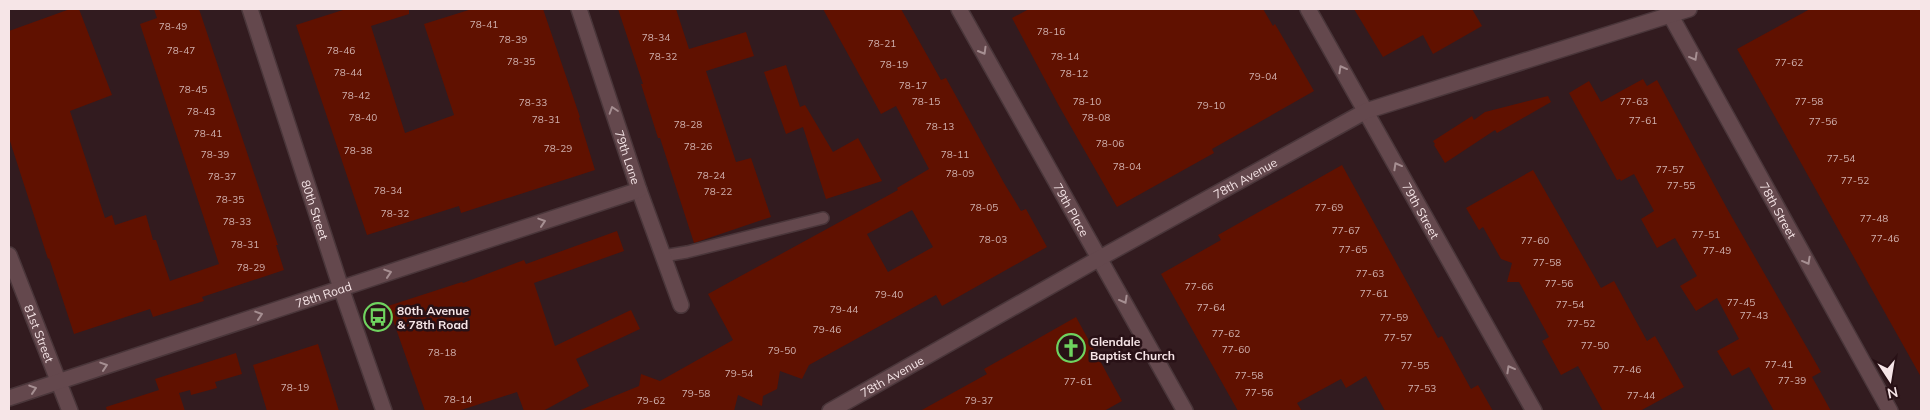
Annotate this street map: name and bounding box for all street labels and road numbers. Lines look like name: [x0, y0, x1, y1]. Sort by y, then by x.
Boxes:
street label: 79th Lane: [612, 128, 644, 186]
street label: 78th Avenue: [1210, 154, 1280, 202]
street label: 80th Street: [299, 178, 332, 241]
street label: 78th Street: [1757, 179, 1800, 241]
street label: 79th Place: [1051, 180, 1093, 239]
street label: 79th Street: [1399, 180, 1443, 241]
street label: 78th Road: [293, 278, 353, 310]
street label: 81st Street: [22, 302, 58, 364]
street label: 78th Avenue: [857, 352, 926, 400]

